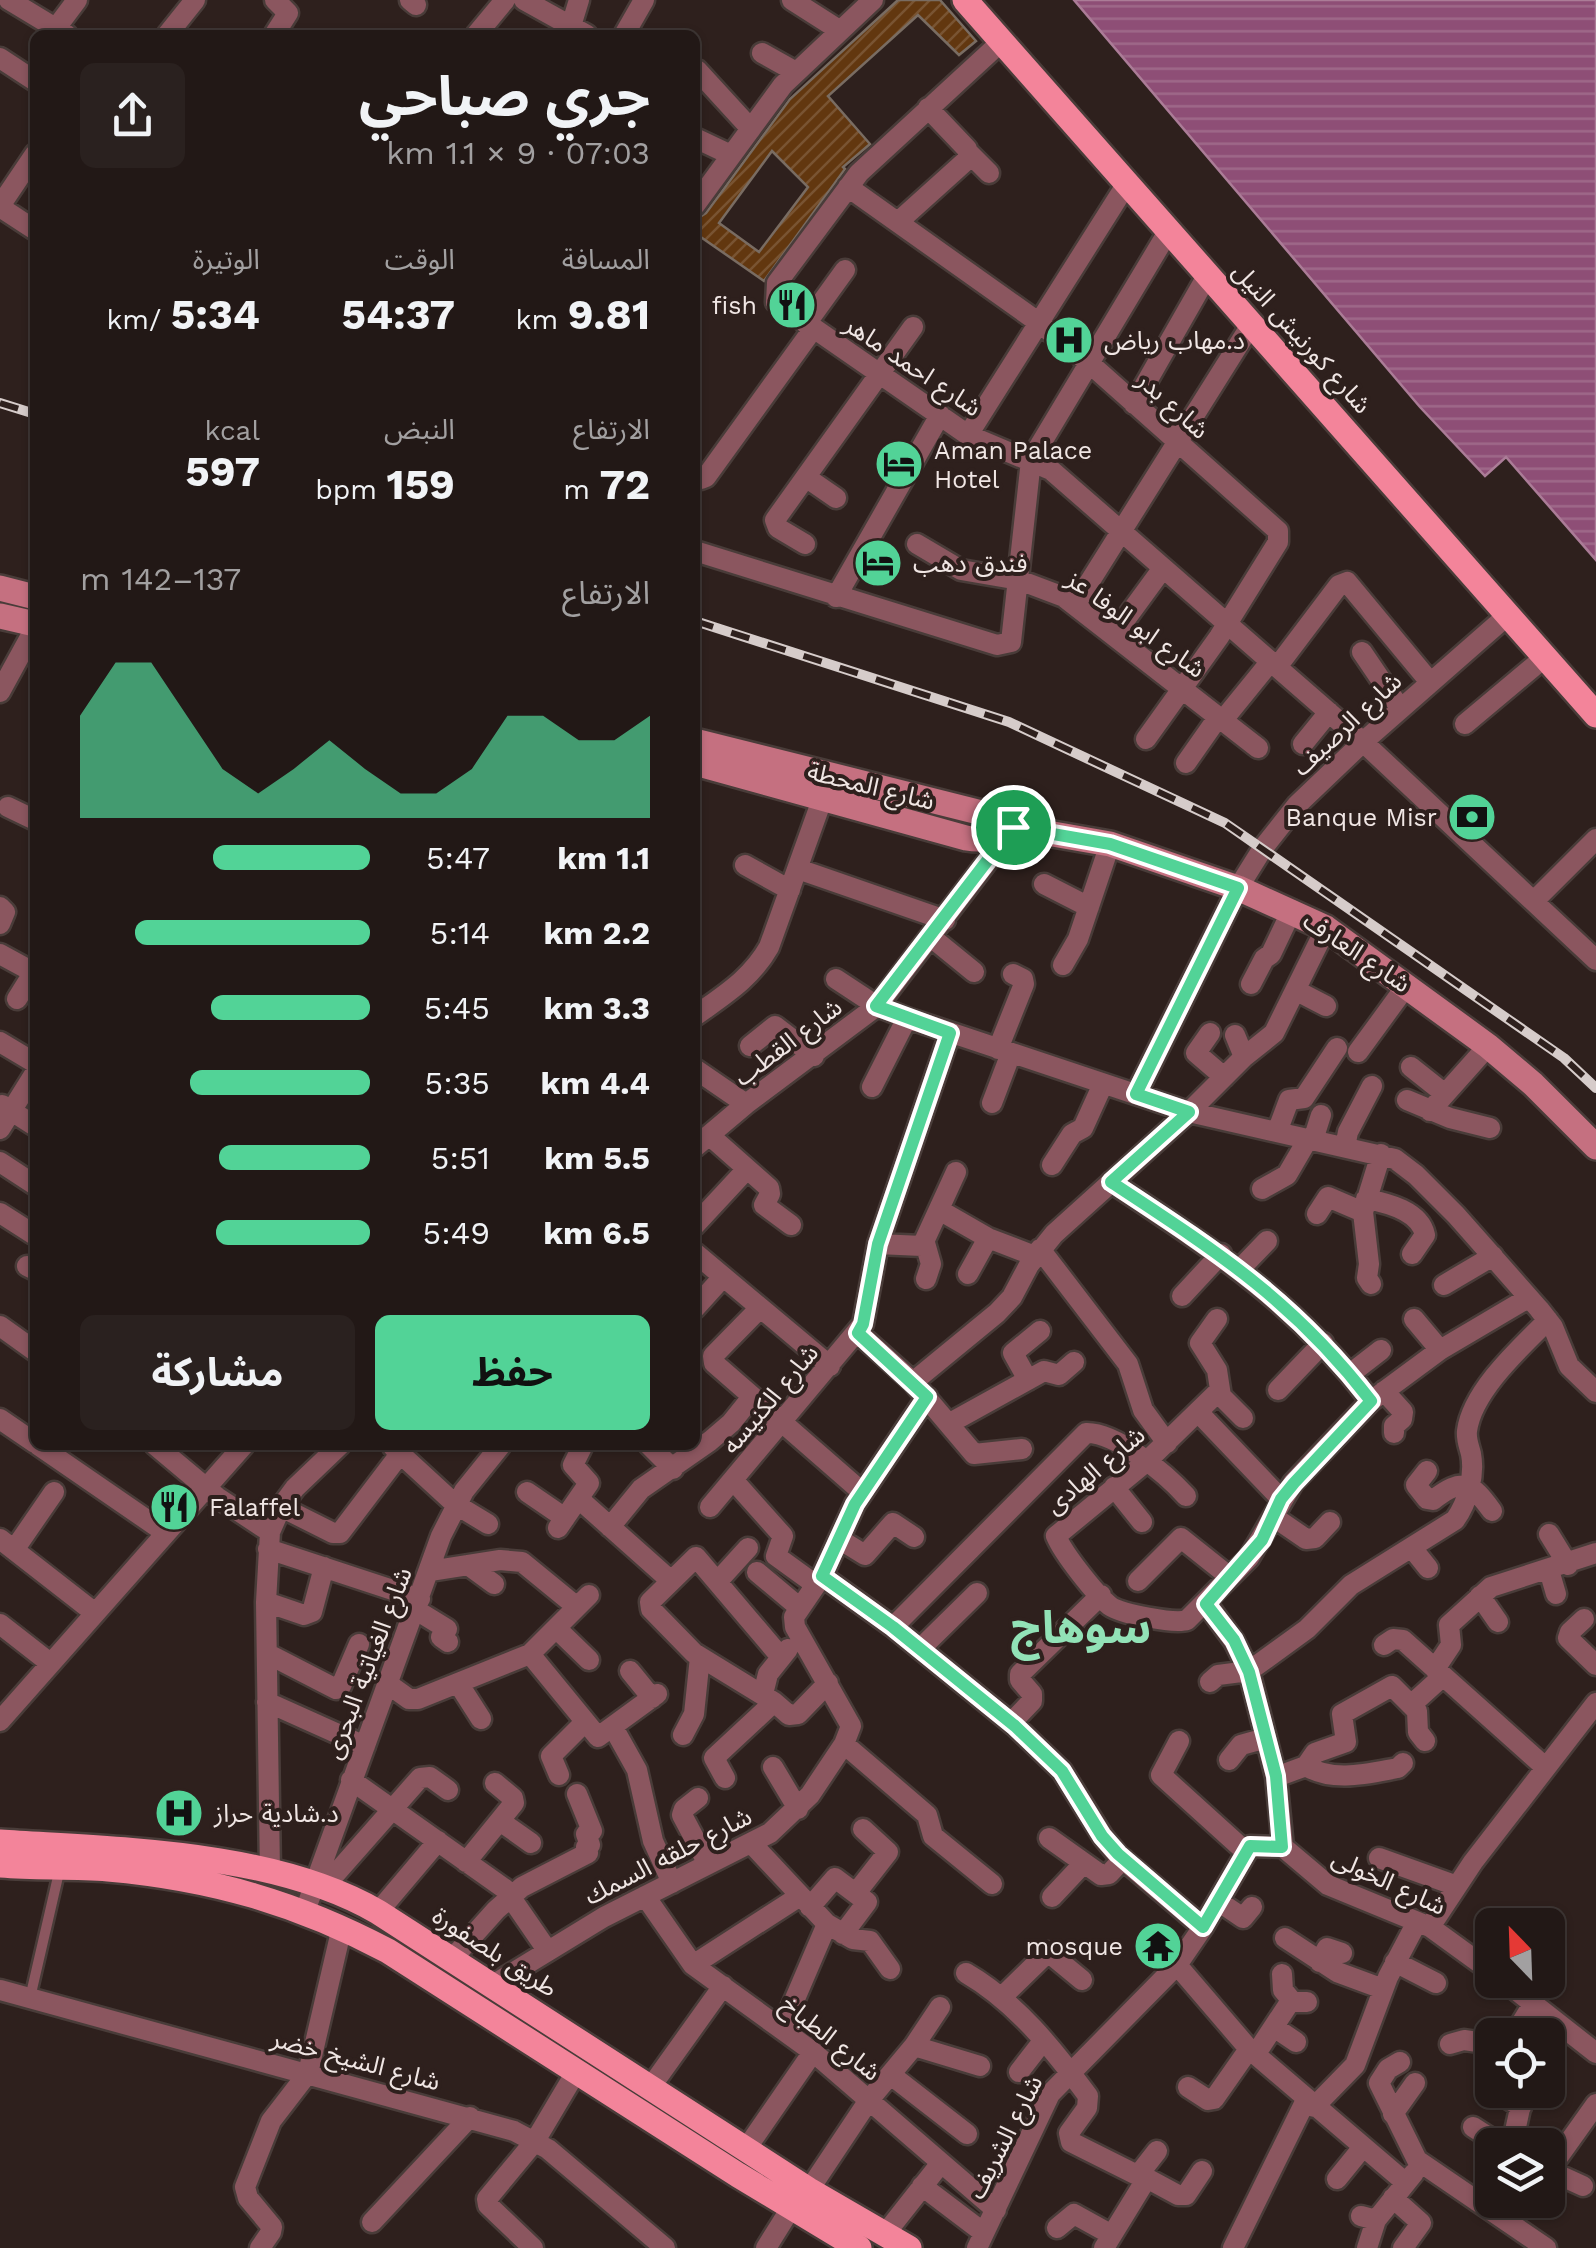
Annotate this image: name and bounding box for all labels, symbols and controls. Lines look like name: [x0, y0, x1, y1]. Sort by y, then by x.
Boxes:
button: share: [80, 63, 185, 168]
text: جري صباحي: [359, 64, 650, 128]
text: 07:03 · 9 × 1.1 km: [386, 134, 650, 172]
text: الوتيرة: [193, 243, 260, 276]
text: الوقت: [385, 243, 455, 276]
text: المسافة: [562, 243, 650, 276]
street label: شارع كورنيش النيل: [1224, 257, 1377, 422]
restaurant icon: fish: [766, 279, 818, 331]
text: 5:34: [171, 290, 260, 339]
text: 54:37: [341, 290, 455, 339]
text: 9.81: [568, 290, 650, 339]
place label: fish: [712, 291, 757, 320]
text: /km: [106, 303, 171, 336]
text: km: [516, 303, 568, 336]
street label: شارع احمد ماهر: [836, 309, 987, 426]
hospital icon: د.مهاب رياض: [1043, 314, 1095, 366]
place label: د.مهاب رياض: [1104, 326, 1245, 356]
street label: شارع بدر: [1128, 365, 1215, 448]
text: النبض: [384, 413, 455, 446]
text: الارتفاع: [573, 413, 650, 446]
text: kcal: [205, 414, 260, 447]
place label: Aman Palace Hotel: [934, 436, 1092, 494]
hotel icon: Aman Palace Hotel: [873, 438, 925, 490]
text: 597: [185, 447, 260, 496]
text: 159: [387, 460, 455, 509]
text: 72: [599, 460, 650, 509]
text: bpm: [315, 473, 387, 506]
text: m: [563, 473, 599, 506]
hotel icon: فندق دهب: [852, 537, 904, 589]
place label: فندق دهب: [913, 549, 1028, 578]
text: 137–142 m: [80, 560, 241, 598]
street label: شارع ابو الوفا عز: [1058, 563, 1211, 687]
text: الارتفاع: [562, 574, 650, 612]
street label: شارع الرصيف: [1287, 666, 1410, 785]
street label: شارع المحطة: [803, 756, 938, 820]
pin: [971, 785, 1056, 870]
bank icon: Banque Misr: [1446, 791, 1498, 843]
icon: arrive: [986, 800, 1041, 855]
place label: Banque Misr: [1286, 803, 1437, 832]
text: 5:47: [426, 839, 490, 877]
text: 1.1 km: [557, 839, 650, 877]
street label: شارع العارف: [1296, 906, 1416, 1002]
text: 5:14: [430, 914, 490, 952]
text: 2.2 km: [543, 914, 650, 952]
text: 5:45: [424, 989, 490, 1027]
text: 3.3 km: [544, 989, 650, 1027]
street label: شارع القطب: [728, 992, 850, 1095]
text: 5:35: [425, 1064, 490, 1102]
text: 4.4 km: [540, 1064, 650, 1102]
text: 5:51: [431, 1139, 490, 1177]
text: 5.5 km: [544, 1139, 650, 1177]
text: 5:49: [423, 1214, 490, 1252]
text: 6.5 km: [543, 1214, 650, 1252]
button: مشاركة: [80, 1315, 355, 1430]
button: حفظ: [375, 1315, 650, 1430]
street label: شارع الكنيسه: [716, 1338, 827, 1462]
street label: شارع الهادى: [1039, 1420, 1153, 1523]
restaurant icon: Falaffel: [148, 1481, 200, 1533]
place label: Falaffel: [209, 1493, 301, 1522]
street label: شارع الغياتية البحرى: [318, 1563, 422, 1764]
district label: سوهاج: [1011, 1601, 1151, 1661]
hospital icon: د.شادية حراز: [153, 1787, 205, 1839]
place label: د.شادية حراز: [213, 1799, 339, 1828]
street label: شارع حلقه السمك: [580, 1801, 758, 1914]
street label: شارع الخولى: [1326, 1843, 1451, 1925]
street label: طريق بلصفورة: [427, 1901, 563, 2004]
north arrow: [1475, 1908, 1565, 1998]
map controls: [1475, 1908, 1565, 2218]
temple icon: mosque: [1132, 1920, 1184, 1972]
place label: mosque: [1025, 1932, 1123, 1961]
street label: شارع الطباخ: [773, 1989, 886, 2090]
button: locate: [1475, 2018, 1565, 2108]
street label: شارع الشيخ خضر: [267, 2023, 443, 2100]
street label: شارع الشريف: [961, 2070, 1052, 2206]
button: layers: [1475, 2128, 1565, 2218]

